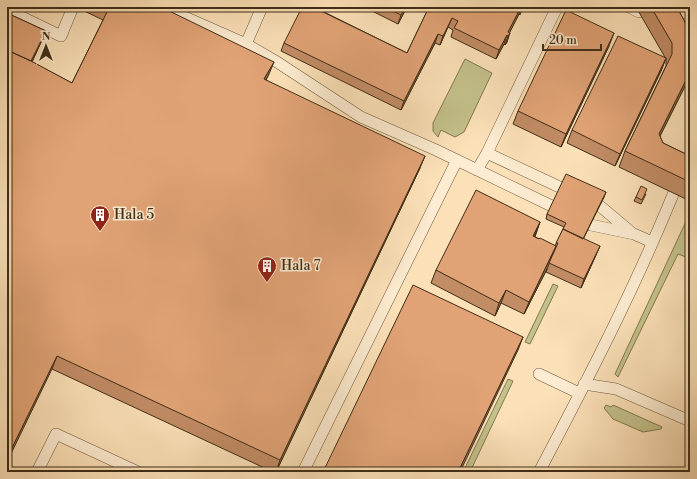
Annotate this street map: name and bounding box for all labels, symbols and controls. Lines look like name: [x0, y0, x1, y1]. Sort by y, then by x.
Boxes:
north arrow: [26, 26, 66, 66]
scale bar: [543, 26, 601, 52]
text: N: [42, 30, 51, 44]
text: 20 m: [549, 33, 577, 48]
building icon: Hala 5: [89, 204, 111, 232]
place label: Hala 5: [114, 206, 154, 224]
building icon: Hala 7: [256, 255, 278, 283]
place label: Hala 7: [281, 257, 320, 275]

